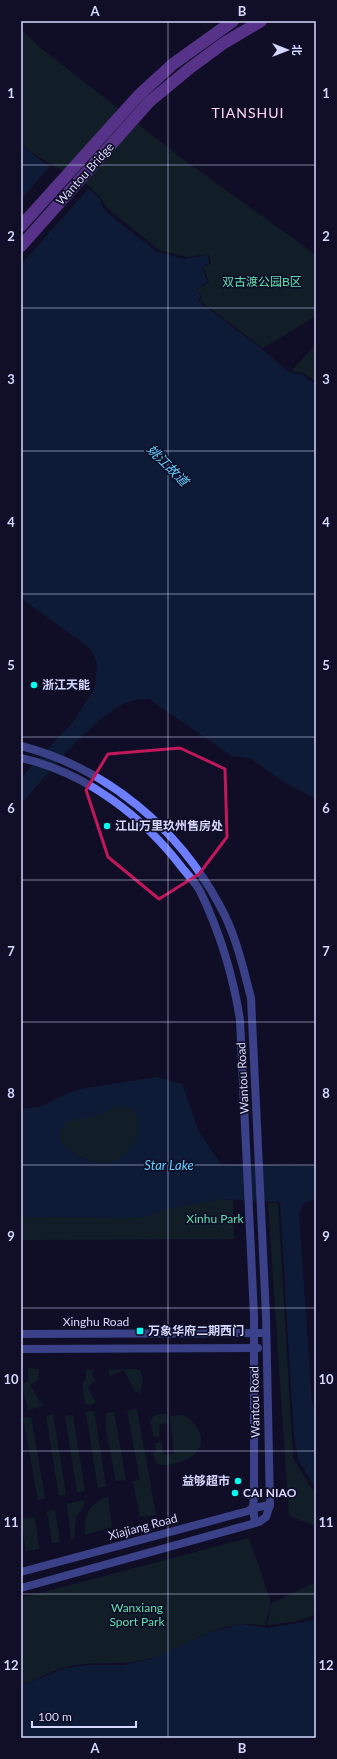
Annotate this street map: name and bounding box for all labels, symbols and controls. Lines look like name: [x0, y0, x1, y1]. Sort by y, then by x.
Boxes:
text: A: [89, 3, 100, 19]
text: B: [238, 3, 247, 19]
north arrow: [267, 30, 307, 70]
text: 北: [291, 45, 304, 56]
text: 1: [7, 85, 15, 101]
text: 1: [322, 85, 330, 101]
district label: TIANSHUI: [212, 104, 284, 121]
street label: Wantou Bridge: [53, 139, 117, 208]
text: 2: [7, 228, 15, 244]
text: 2: [322, 228, 330, 244]
park label: 双古渡公园B区: [222, 274, 302, 289]
text: 3: [7, 371, 15, 387]
text: 3: [322, 371, 330, 387]
water label: 姚江故道: [144, 441, 193, 490]
text: 4: [7, 514, 15, 530]
text: 4: [322, 514, 330, 530]
text: 5: [7, 657, 15, 673]
text: 5: [322, 657, 330, 673]
place label: 浙江天能: [42, 677, 90, 692]
marker: 浙江天能: [29, 680, 39, 690]
text: 6: [7, 800, 15, 816]
text: 6: [322, 800, 330, 816]
place label: 江山万里玖州售房处: [115, 818, 223, 833]
marker: 江山万里玖州售房处: [102, 821, 112, 831]
text: 7: [7, 943, 15, 959]
text: 7: [322, 943, 330, 959]
street label: Wantou Road: [233, 1042, 252, 1114]
text: 8: [7, 1085, 15, 1101]
text: 8: [322, 1085, 330, 1101]
water label: Star Lake: [144, 1157, 194, 1173]
park label: Xinhu Park: [186, 1211, 245, 1226]
text: 9: [7, 1228, 15, 1244]
text: 9: [322, 1228, 330, 1244]
street label: Xinghu Road: [63, 1314, 129, 1329]
place label: 万象华府二期西门: [148, 1323, 244, 1338]
marker: 万象华府二期西门: [135, 1326, 145, 1336]
street label: Wantou Road: [246, 1366, 263, 1438]
text: 10: [3, 1371, 19, 1387]
text: 10: [318, 1371, 334, 1387]
place label: 益够超市: [182, 1473, 230, 1488]
marker: 益够超市: [233, 1476, 243, 1486]
place label: CAI NIAO: [243, 1485, 297, 1500]
marker: CAI NIAO: [230, 1488, 240, 1498]
street label: Xiajiang Road: [107, 1510, 179, 1543]
text: 11: [3, 1514, 19, 1530]
text: 11: [318, 1514, 334, 1530]
park label: Wanxiang Sport Park: [109, 1600, 165, 1629]
text: 12: [3, 1657, 19, 1673]
text: 12: [318, 1657, 334, 1673]
scale bar: [32, 1703, 136, 1729]
text: 100 m: [38, 1709, 72, 1724]
text: A: [89, 1740, 100, 1756]
text: B: [238, 1740, 247, 1756]

